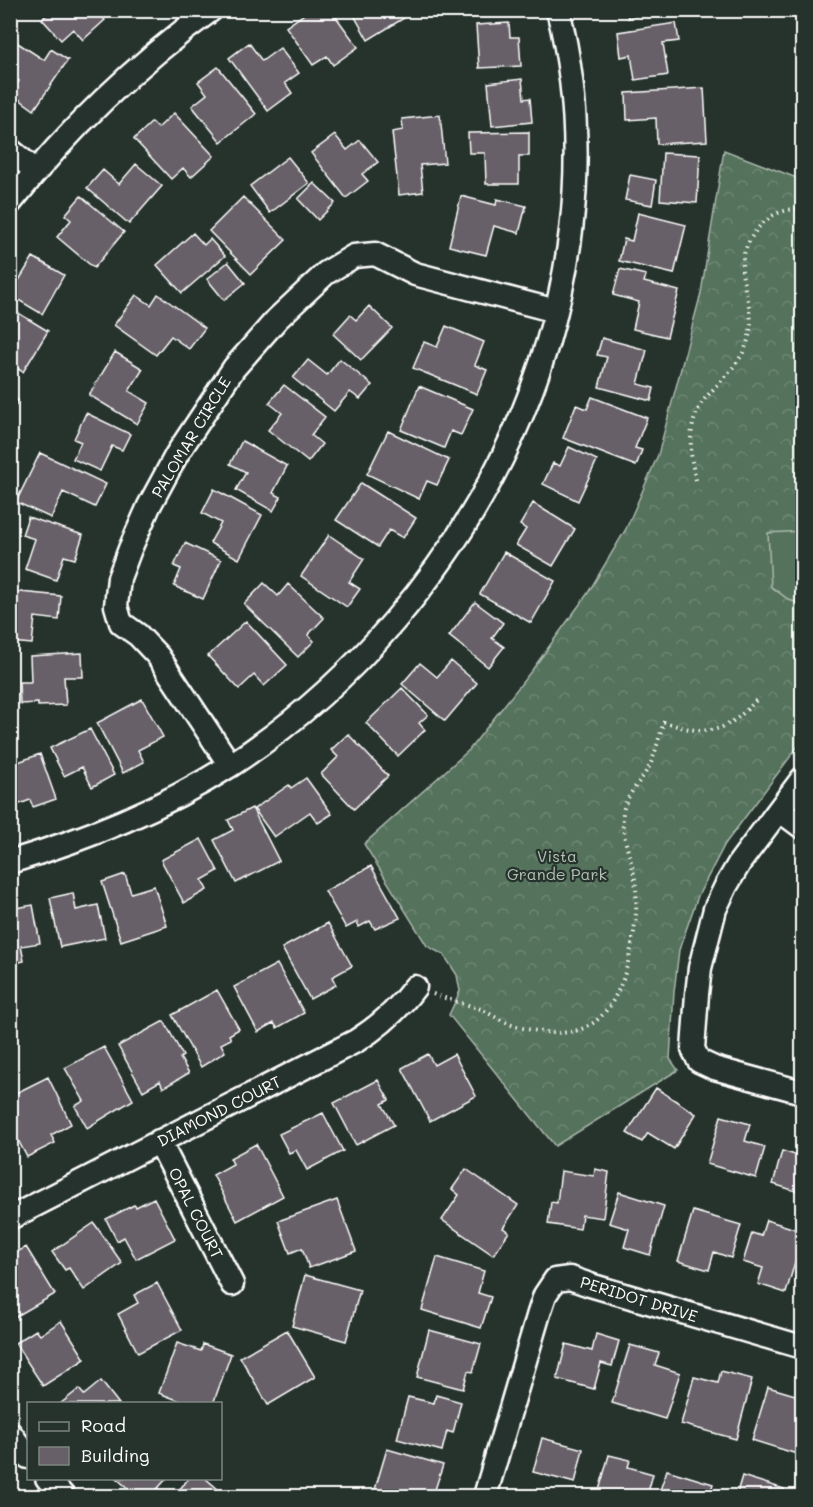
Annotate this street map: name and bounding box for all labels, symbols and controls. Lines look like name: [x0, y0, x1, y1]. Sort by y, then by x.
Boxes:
street label: PALOMAR CIRCLE: [146, 372, 235, 501]
park label: Vista Grande Park: [507, 845, 607, 884]
street label: DIAMOND COURT: [153, 1070, 284, 1151]
street label: OPAL COURT: [164, 1164, 228, 1262]
street label: PERIDOT DRIVE: [578, 1271, 700, 1326]
legend: [27, 1402, 222, 1480]
text: Road: [81, 1413, 126, 1437]
text: Building: [81, 1443, 149, 1467]

